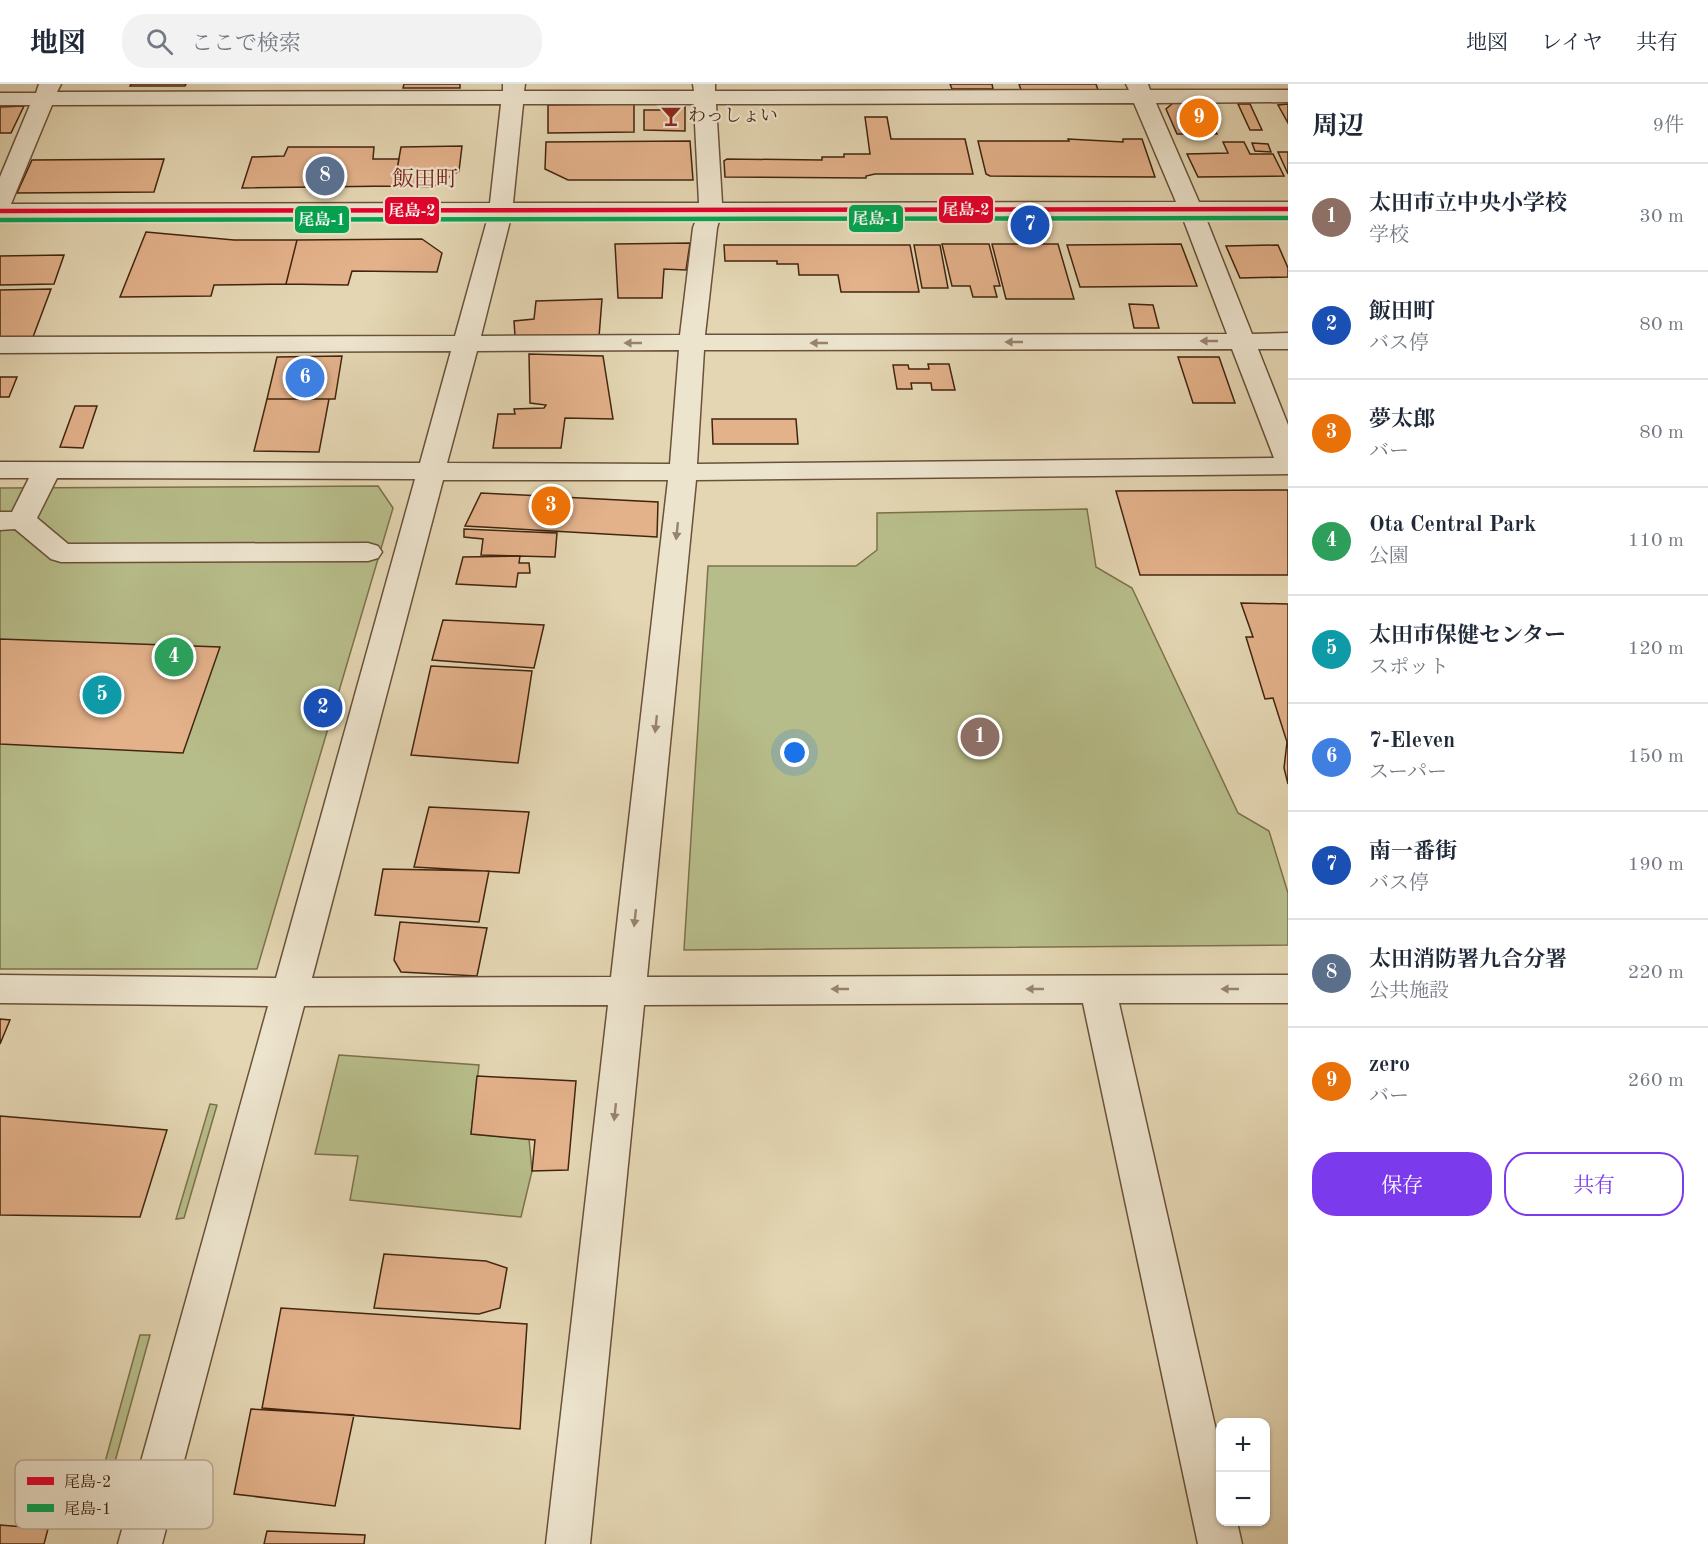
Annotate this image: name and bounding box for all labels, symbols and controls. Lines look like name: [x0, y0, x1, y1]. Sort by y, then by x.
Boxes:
search box: [122, 14, 542, 68]
icon: search: [143, 25, 176, 58]
text: 地図: [30, 31, 86, 59]
text: ここで検索: [191, 33, 301, 55]
text: 地図: [1466, 33, 1508, 54]
text: レイヤ: [1541, 33, 1603, 54]
text: 共有: [1636, 33, 1678, 54]
pin: 9: [1180, 96, 1218, 141]
bar icon: わっしょい: [659, 104, 683, 128]
place label: わっしょい: [688, 106, 778, 125]
text: 周辺: [1312, 114, 1364, 140]
text: 9件: [1652, 116, 1684, 136]
pin: 8: [306, 154, 344, 199]
district label: 飯田町: [392, 167, 458, 191]
text: 太田市立中央小学校: [1369, 193, 1567, 215]
line badge: 尾島-2: [938, 195, 994, 224]
line badge: 尾島-2: [384, 196, 440, 225]
text: 尾島-2: [942, 201, 990, 219]
text: 尾島-2: [388, 202, 436, 220]
pin: 7: [1010, 202, 1050, 248]
line badge: 尾島-1: [848, 204, 904, 233]
line badge: 尾島-1: [294, 205, 350, 234]
text: 1: [1326, 207, 1337, 227]
text: 30 m: [1639, 207, 1684, 227]
text: 尾島-1: [852, 210, 900, 228]
text: 尾島-1: [298, 211, 346, 229]
text: 学校: [1369, 226, 1409, 246]
text: 飯田町: [1369, 301, 1435, 323]
text: 2: [1326, 315, 1337, 335]
text: 80 m: [1639, 315, 1684, 335]
text: バス停: [1369, 334, 1429, 354]
one-way arrow: [1199, 336, 1218, 346]
one-way arrow: [1004, 337, 1023, 347]
one-way arrow: [624, 338, 643, 348]
one-way arrow: [809, 338, 828, 348]
pin: 6: [286, 356, 324, 400]
text: 夢太郎: [1369, 409, 1435, 431]
text: 3: [1326, 423, 1337, 443]
text: 80 m: [1639, 423, 1684, 443]
text: バー: [1369, 442, 1409, 462]
pin: 3: [532, 484, 570, 528]
text: Ota Central Park: [1369, 514, 1536, 536]
one-way arrow: [672, 521, 681, 540]
text: 4: [1326, 531, 1337, 551]
text: 110 m: [1628, 531, 1684, 551]
text: 公園: [1369, 547, 1409, 567]
text: 太田市保健センター: [1369, 625, 1566, 647]
pin: 4: [154, 634, 194, 680]
text: 5: [1326, 639, 1337, 659]
text: 120 m: [1628, 639, 1684, 659]
text: スポット: [1369, 658, 1449, 678]
pin: 5: [82, 672, 122, 718]
pin: 2: [304, 686, 342, 730]
pin: 1: [960, 714, 1000, 760]
one-way arrow: [651, 715, 661, 734]
text: 7-Eleven: [1369, 730, 1455, 752]
your location: [780, 738, 809, 767]
text: 6: [1326, 747, 1337, 767]
text: 150 m: [1628, 747, 1684, 767]
text: スーパー: [1369, 763, 1447, 783]
text: 南一番街: [1369, 841, 1457, 863]
text: 7: [1326, 855, 1337, 875]
text: 190 m: [1628, 855, 1684, 875]
text: バス停: [1369, 874, 1429, 894]
one-way arrow: [630, 909, 640, 928]
text: 太田消防署九合分署: [1369, 949, 1567, 971]
text: 8: [1326, 963, 1337, 983]
text: 220 m: [1628, 963, 1684, 983]
text: 公共施設: [1369, 982, 1449, 1002]
one-way arrow: [830, 984, 849, 994]
one-way arrow: [1025, 984, 1044, 994]
one-way arrow: [1220, 984, 1239, 994]
text: zero: [1369, 1054, 1410, 1076]
text: 9: [1326, 1071, 1337, 1091]
text: 260 m: [1628, 1071, 1684, 1091]
text: バー: [1369, 1087, 1409, 1107]
one-way arrow: [610, 1103, 619, 1122]
button: 保存: [1312, 1152, 1492, 1216]
button: 共有: [1504, 1152, 1684, 1216]
map controls: [1216, 1418, 1270, 1526]
button: +: [1216, 1418, 1270, 1472]
legend: [15, 1460, 213, 1529]
button: −: [1216, 1472, 1270, 1526]
text: 尾島-2: [64, 1473, 111, 1491]
text: 尾島-1: [64, 1500, 111, 1518]

